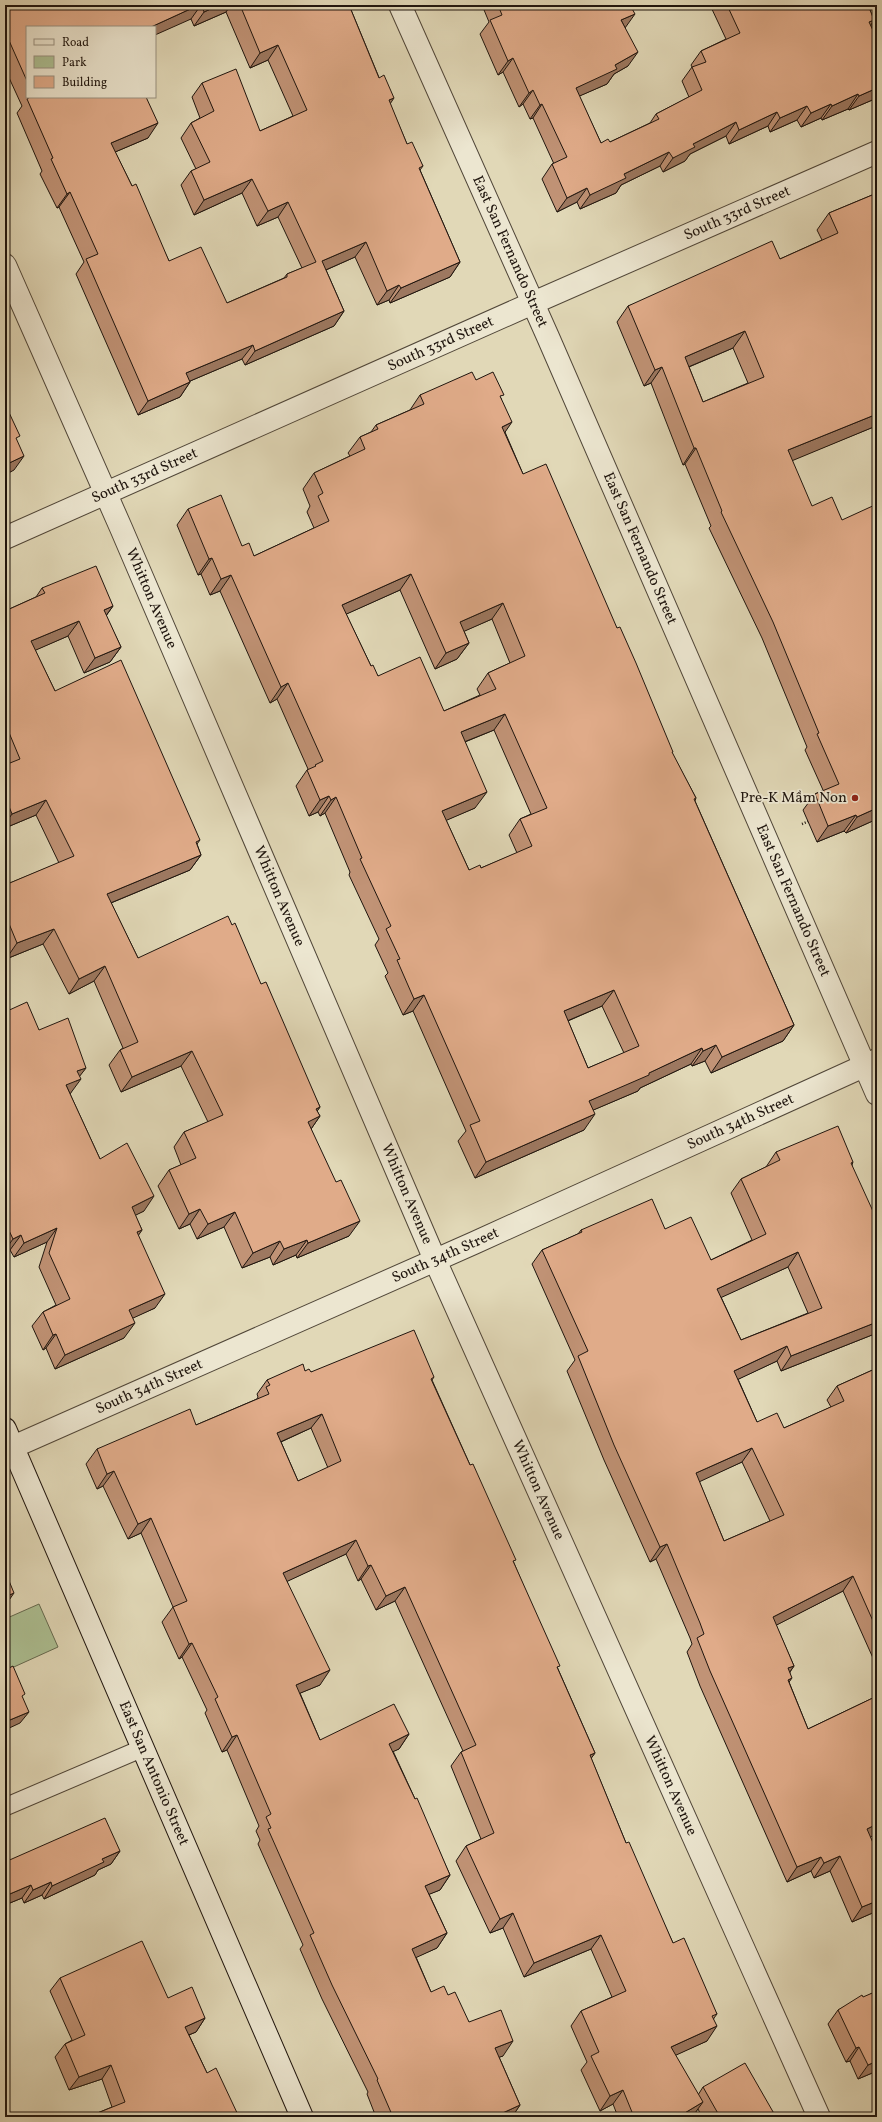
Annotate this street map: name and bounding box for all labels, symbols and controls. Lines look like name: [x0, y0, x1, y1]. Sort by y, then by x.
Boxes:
legend: [26, 26, 156, 98]
text: Road: [62, 35, 89, 51]
text: Park: [62, 55, 87, 71]
text: Building: [62, 75, 107, 91]
street label: East San Fernando Street: [467, 172, 553, 331]
street label: South 33rd Street: [681, 181, 794, 246]
street label: South 33rd Street: [384, 311, 497, 377]
street label: South 33rd Street: [88, 443, 201, 509]
street label: East San Fernando Street: [598, 469, 682, 628]
street label: Whitton Avenue: [120, 545, 182, 652]
place label: Pre-K Mầm Non: [740, 788, 847, 809]
marker: Pre-K Mầm Non: [850, 793, 860, 803]
street label: East San Fernando Street: [751, 821, 835, 980]
street label: Whitton Avenue: [248, 842, 310, 950]
street label: South 34th Street: [684, 1089, 797, 1155]
street label: Whitton Avenue: [376, 1140, 438, 1248]
street label: South 34th Street: [389, 1223, 502, 1289]
street label: South 34th Street: [92, 1354, 206, 1420]
street label: Whitton Avenue: [506, 1437, 570, 1543]
street label: East San Antonio Street: [113, 1698, 194, 1849]
street label: Whitton Avenue: [639, 1732, 702, 1839]

